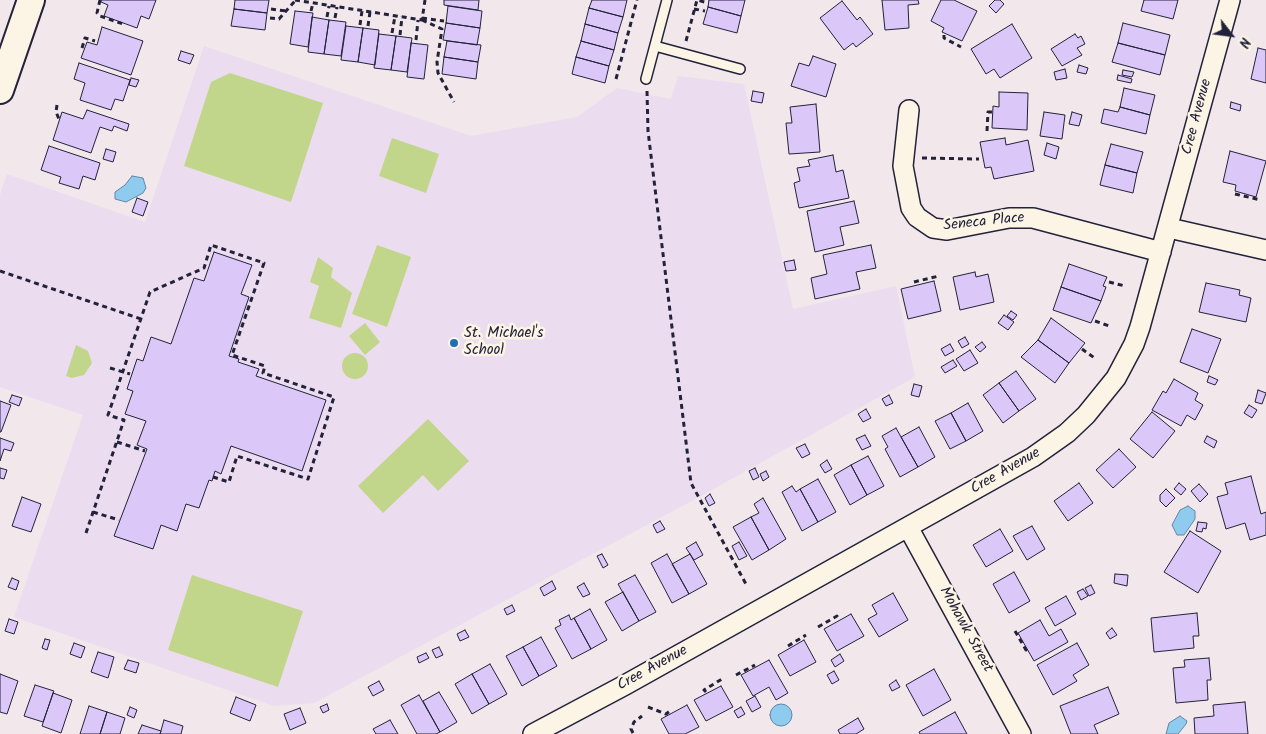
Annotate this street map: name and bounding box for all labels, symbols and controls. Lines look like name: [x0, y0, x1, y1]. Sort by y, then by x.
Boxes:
north arrow: [1206, 10, 1256, 60]
text: N: [1232, 33, 1256, 52]
street label: Cree Avenue: [1179, 77, 1217, 157]
street label: Seneca Place: [943, 210, 1025, 236]
place label: St. Michael's School: [464, 325, 543, 360]
marker: St. Michael's School: [448, 337, 460, 349]
street label: Cree Avenue: [968, 445, 1044, 499]
street label: Mohawk Street: [934, 584, 996, 676]
street label: Cree Avenue: [615, 642, 691, 696]

